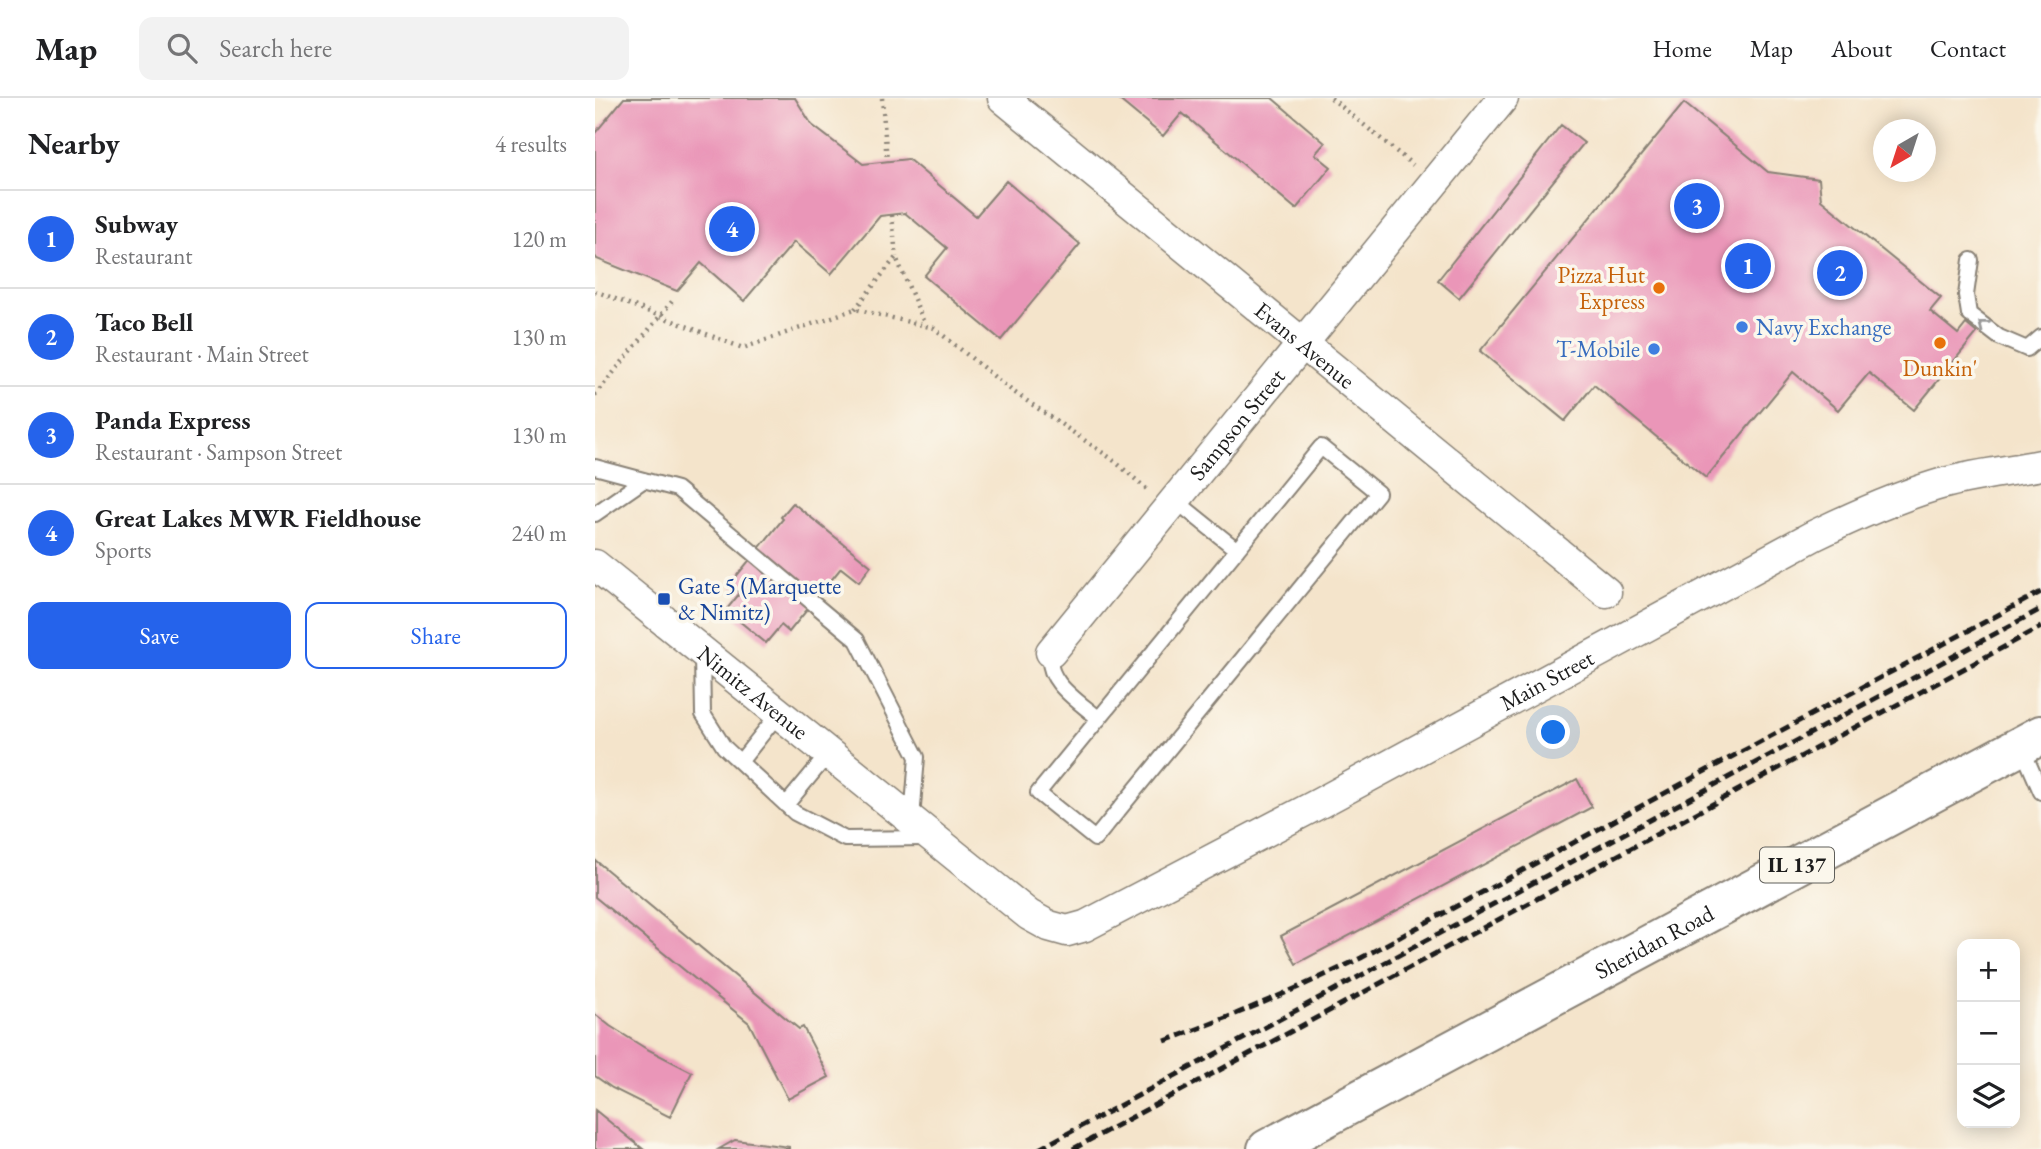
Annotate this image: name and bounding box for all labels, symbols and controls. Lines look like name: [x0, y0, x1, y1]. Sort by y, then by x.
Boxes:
search box: [139, 17, 629, 80]
text: Map: [35, 27, 97, 70]
icon: search: [163, 29, 201, 67]
text: Search here: [219, 31, 332, 65]
text: Home: [1652, 33, 1712, 64]
text: Map: [1750, 33, 1793, 64]
text: About: [1831, 33, 1892, 64]
text: Contact: [1930, 33, 2006, 64]
north arrow: [1873, 119, 1936, 182]
text: Nearby: [28, 124, 120, 163]
text: 4 results: [495, 129, 567, 159]
pin: 3: [1674, 180, 1720, 232]
pin: 4: [709, 203, 755, 255]
text: Subway: [95, 207, 178, 241]
text: 1: [45, 224, 57, 254]
text: 120 m: [511, 224, 567, 254]
pin: 1: [1725, 240, 1771, 292]
text: Restaurant: [95, 241, 193, 271]
pin: 2: [1817, 247, 1863, 299]
place label: Pizza Hut Express: [1558, 260, 1646, 316]
marker: Pizza Hut Express: [1651, 280, 1667, 296]
street label: Evans Avenue: [1248, 295, 1361, 395]
text: Taco Bell: [95, 305, 194, 339]
place label: Navy Exchange: [1756, 312, 1892, 342]
marker: Navy Exchange: [1734, 319, 1750, 335]
one-way arrow: [1979, 321, 1991, 334]
text: 2: [45, 322, 57, 352]
text: 130 m: [511, 322, 567, 352]
place label: T-Mobile: [1556, 334, 1640, 364]
marker: Dunkin': [1932, 335, 1948, 351]
text: Restaurant · Main Street: [95, 339, 309, 369]
marker: T-Mobile: [1646, 341, 1662, 357]
place label: Dunkin': [1903, 353, 1977, 383]
street label: Sampson Street: [1182, 361, 1292, 486]
text: Panda Express: [95, 403, 251, 437]
text: 3: [45, 420, 57, 450]
text: 130 m: [511, 420, 567, 450]
text: Restaurant · Sampson Street: [95, 437, 342, 467]
text: Great Lakes MWR Fieldhouse: [95, 501, 421, 535]
text: 4: [45, 518, 57, 548]
text: 240 m: [511, 518, 567, 548]
text: Sports: [95, 535, 151, 565]
place label: Gate 5 (Marquette & Nimitz): [678, 571, 841, 627]
marker: Gate 5 (Marquette & Nimitz): [656, 591, 672, 607]
button: Save: [28, 602, 291, 669]
button: Share: [305, 602, 567, 669]
street label: Nimitz Avenue: [691, 639, 815, 746]
street label: Main Street: [1495, 642, 1600, 718]
your location: [1536, 715, 1570, 749]
road number: IL 137: [1760, 848, 1834, 882]
street label: Sheridan Road: [1589, 898, 1719, 986]
map controls: [1957, 939, 2020, 1128]
button: +: [1957, 939, 2020, 1002]
button: −: [1957, 1002, 2020, 1065]
button: layers: [1957, 1065, 2020, 1128]

